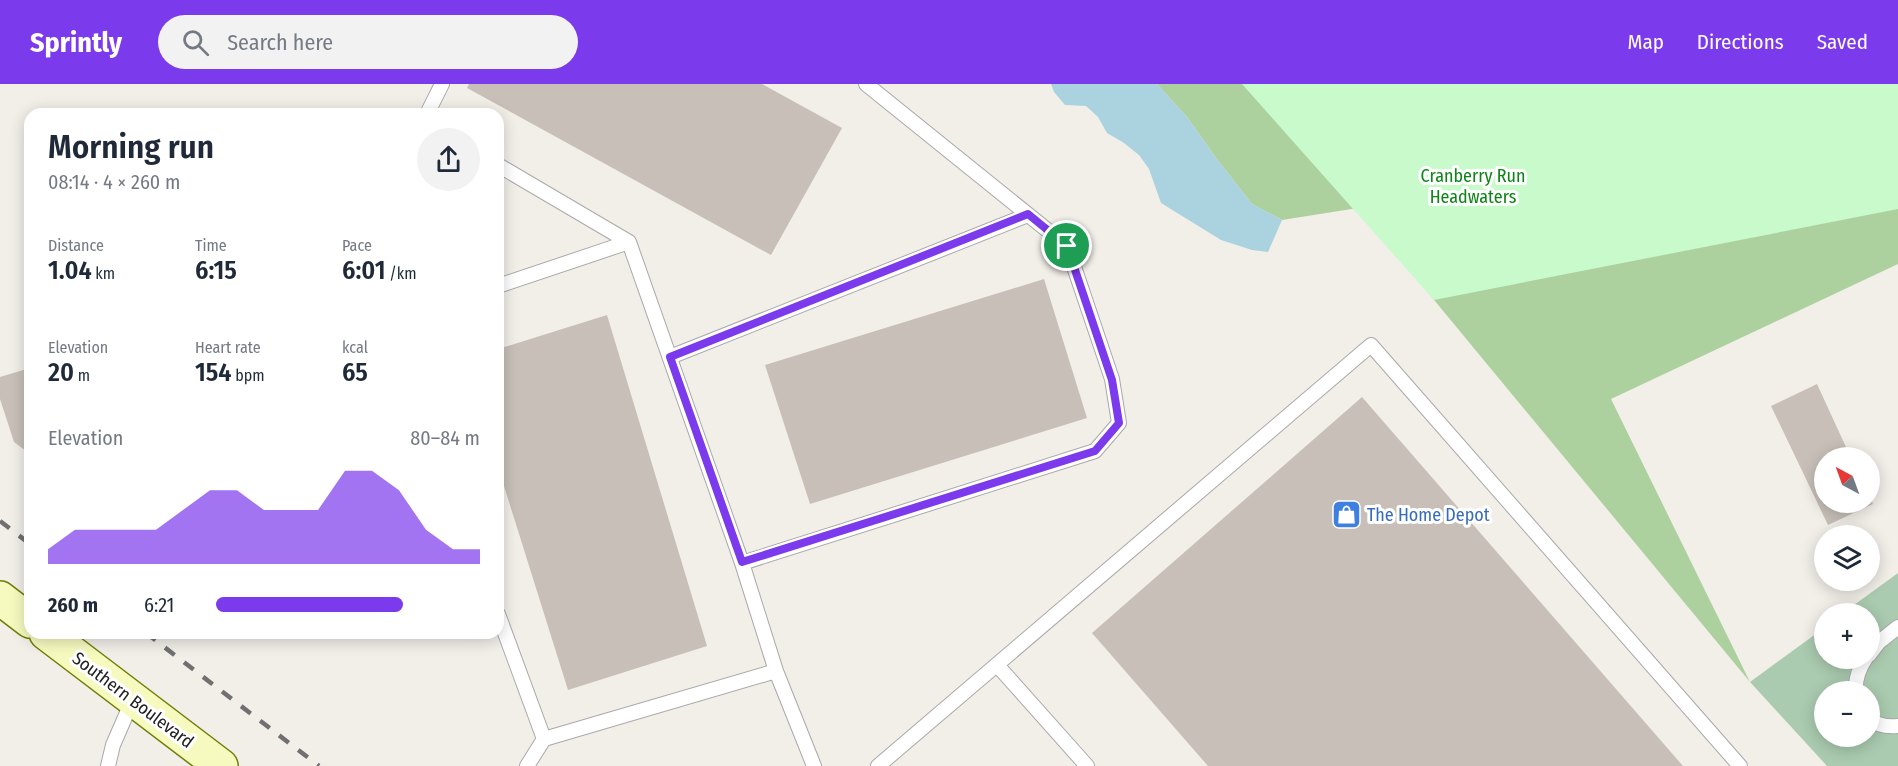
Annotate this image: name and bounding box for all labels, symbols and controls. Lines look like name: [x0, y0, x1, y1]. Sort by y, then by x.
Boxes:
search box: [158, 15, 578, 69]
text: Sprintly: [30, 26, 122, 59]
icon: search: [179, 26, 212, 59]
text: Search here: [227, 29, 333, 56]
text: Map: [1627, 29, 1664, 55]
text: Directions: [1697, 29, 1784, 55]
text: Saved: [1817, 29, 1868, 55]
text: Morning run: [48, 127, 214, 167]
button: share: [417, 128, 480, 191]
park label: Cranberry Run Headwaters: [1421, 165, 1525, 208]
text: 08:14 · 4 × 260 m: [48, 170, 180, 194]
pin: [1041, 220, 1092, 271]
icon: arrive: [1050, 229, 1083, 262]
text: Distance: [48, 236, 104, 255]
text: Time: [195, 236, 227, 255]
text: Pace: [342, 236, 372, 255]
text: 1.04: [48, 255, 92, 286]
text: 6:15: [195, 255, 237, 286]
text: 6:01: [342, 255, 386, 286]
text: km: [92, 264, 115, 283]
text: /km: [386, 264, 417, 283]
text: Elevation: [48, 338, 108, 357]
text: Heart rate: [195, 338, 261, 357]
text: kcal: [342, 338, 368, 357]
text: 20: [48, 357, 74, 388]
text: 154: [195, 357, 232, 388]
text: 65: [342, 357, 368, 388]
text: m: [74, 366, 90, 385]
text: bpm: [232, 366, 265, 385]
text: Elevation: [48, 426, 123, 450]
text: 80–84 m: [410, 426, 480, 450]
north arrow: [1814, 447, 1880, 513]
map controls: [1814, 447, 1880, 747]
shop icon: The Home Depot: [1330, 499, 1362, 531]
place label: The Home Depot: [1367, 504, 1490, 526]
button: layers: [1814, 525, 1880, 591]
text: 260 m: [48, 593, 98, 617]
text: 6:21: [144, 593, 174, 617]
button: +: [1814, 603, 1880, 669]
street label: Southern Boulevard: [68, 647, 198, 753]
button: −: [1814, 681, 1880, 747]

